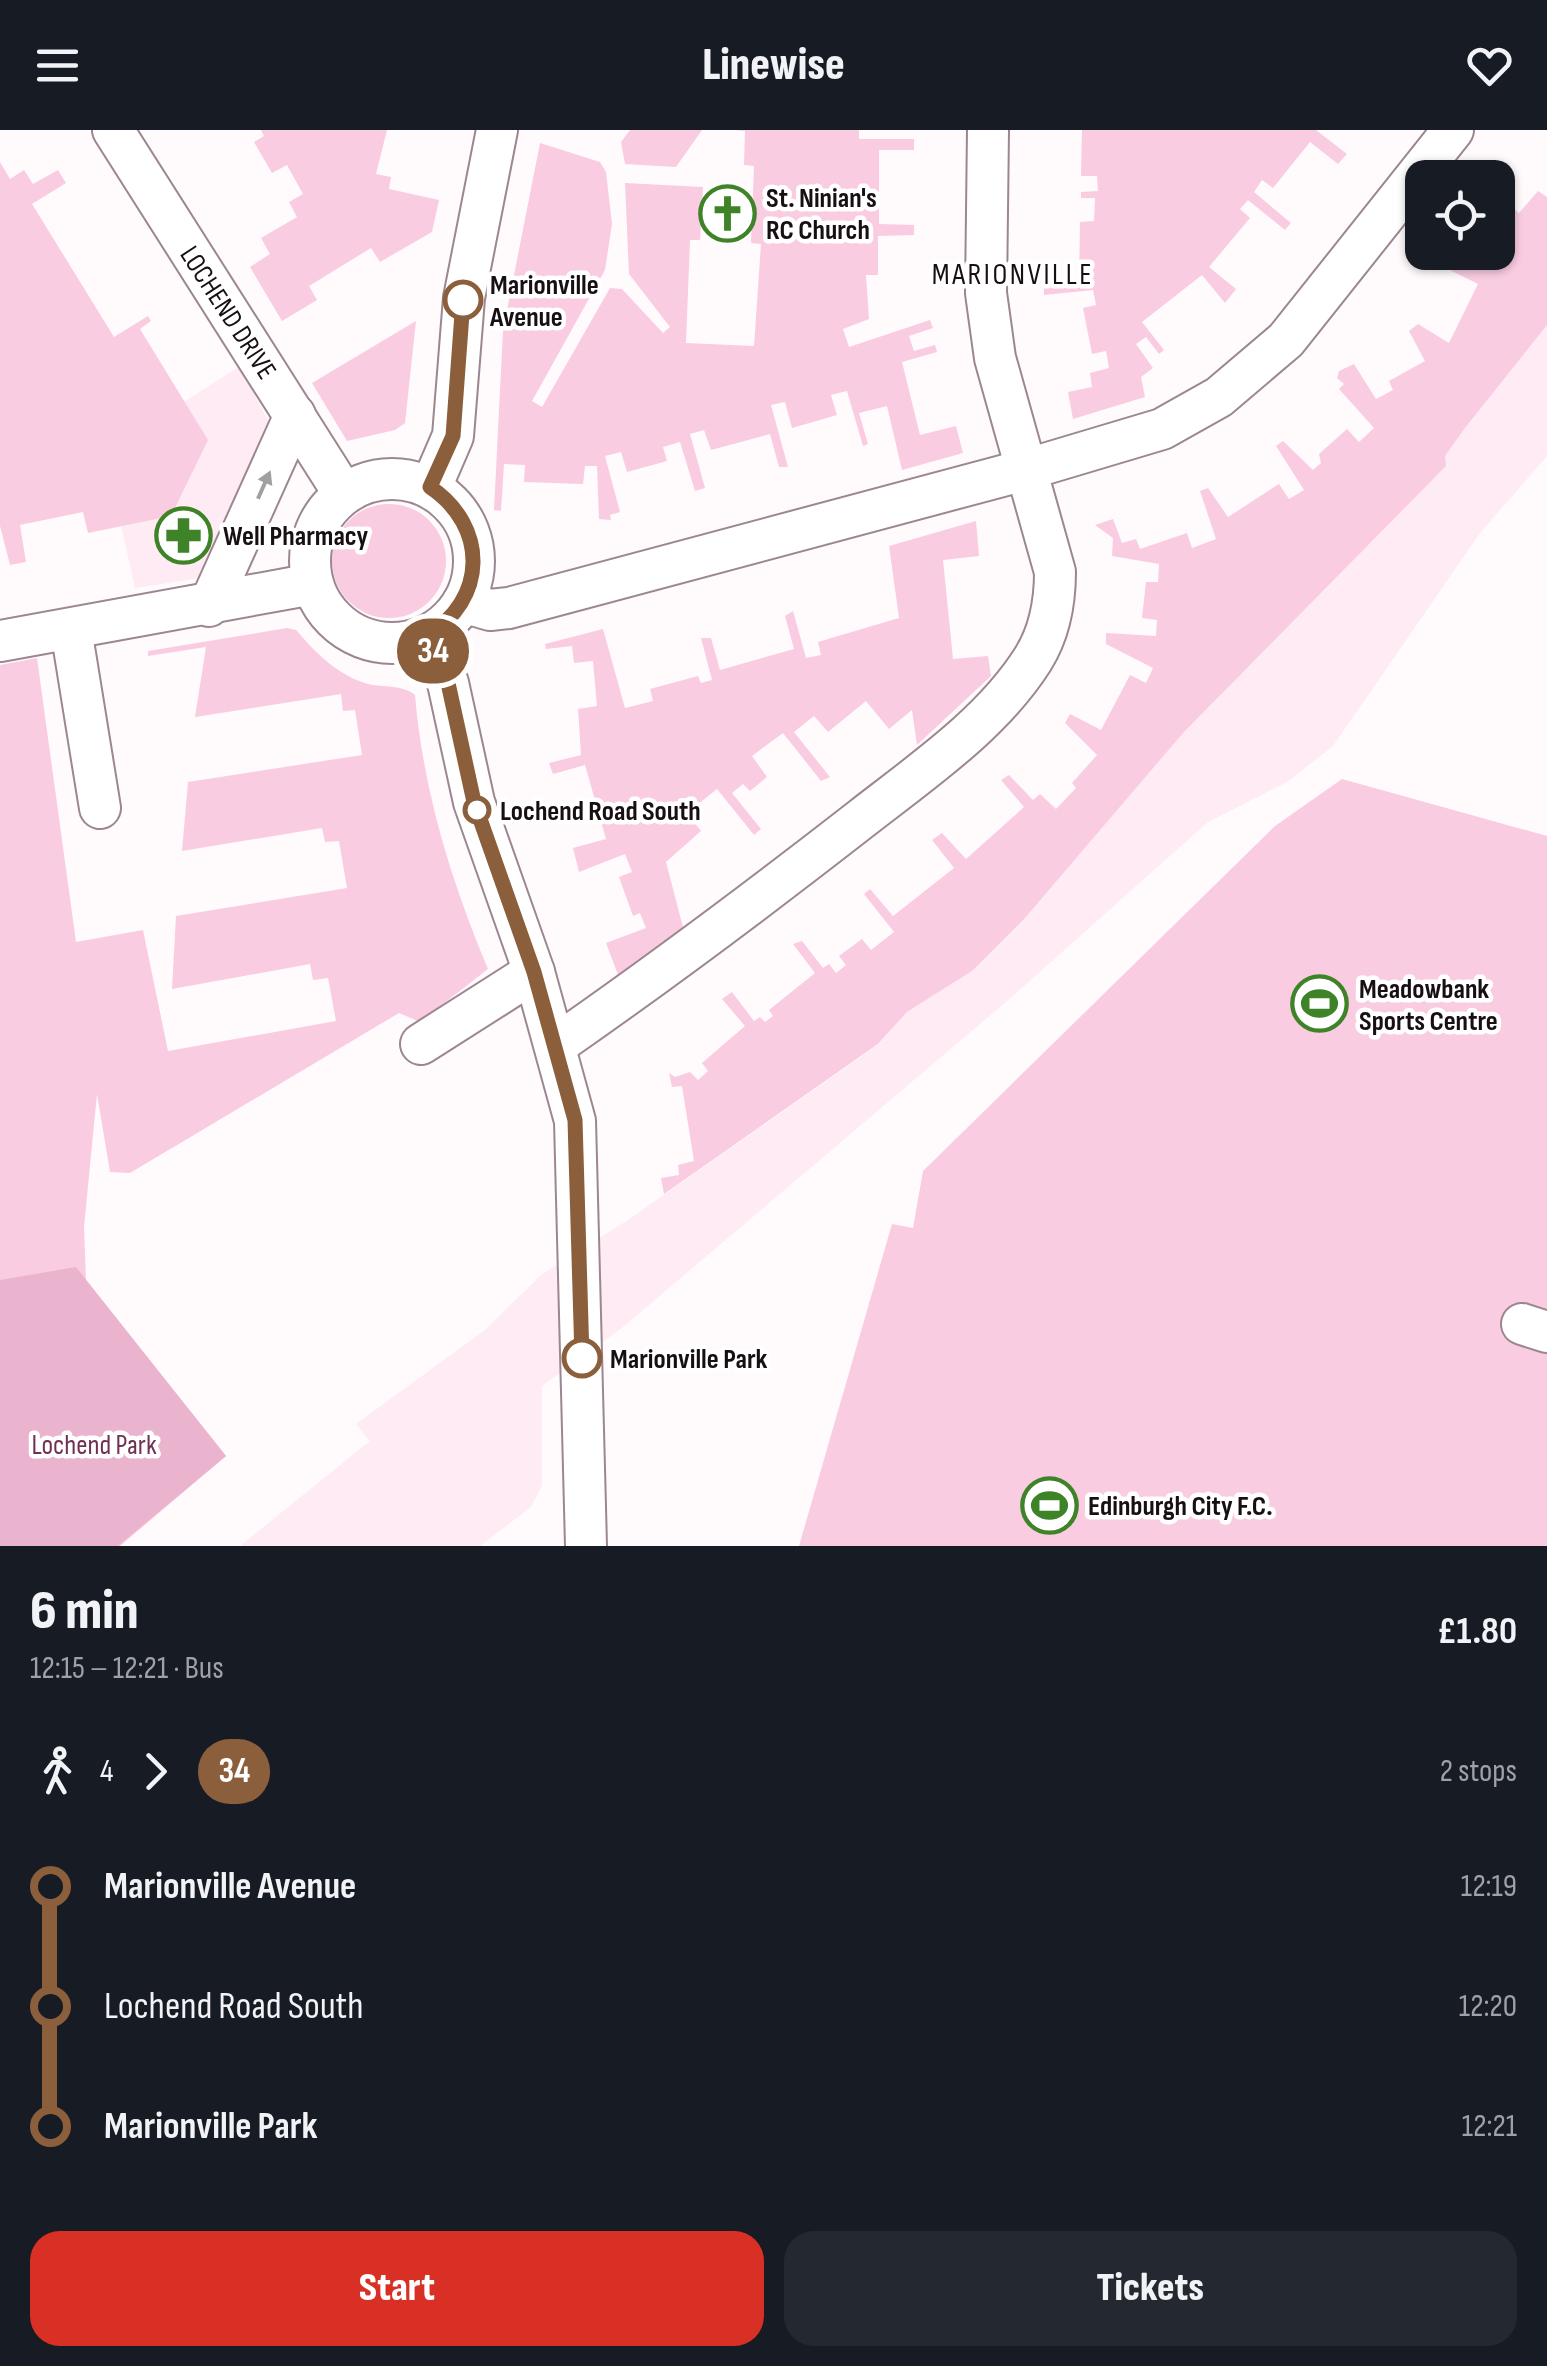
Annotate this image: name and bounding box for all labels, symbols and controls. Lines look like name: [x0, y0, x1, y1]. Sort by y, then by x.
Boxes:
icon: menu: [30, 38, 85, 93]
text: Linewise: [702, 38, 845, 93]
icon: heart: [1462, 38, 1517, 93]
map controls: [1405, 160, 1515, 270]
button: locate: [1405, 160, 1515, 270]
place label: St. Ninian's RC Church: [766, 182, 877, 247]
church icon: St. Ninian's RC Church: [697, 183, 757, 243]
street label: LOCHEND DRIVE: [172, 240, 283, 386]
district label: MARIONVILLE: [932, 257, 1094, 293]
place label: Marionville Avenue: [489, 269, 599, 334]
marker: Marionville Avenue: [444, 281, 482, 319]
one-way arrow: [255, 470, 272, 499]
pharmacy icon: Well Pharmacy: [154, 505, 214, 565]
place label: Well Pharmacy: [223, 520, 369, 553]
line badge: 34: [388, 618, 478, 684]
text: 34: [417, 630, 449, 673]
place label: Lochend Road South: [500, 795, 701, 828]
marker: Lochend Road South: [464, 797, 490, 823]
place label: Meadowbank Sports Centre: [1359, 973, 1498, 1038]
sports icon: Meadowbank Sports Centre: [1290, 974, 1350, 1034]
marker: Marionville Park: [563, 1339, 601, 1377]
place label: Marionville Park: [610, 1343, 768, 1376]
park label: Lochend Park: [31, 1429, 157, 1462]
sports icon: Edinburgh City F.C.: [1019, 1475, 1079, 1535]
place label: Edinburgh City F.C.: [1088, 1490, 1273, 1523]
text: 6 min: [30, 1578, 139, 1645]
text: £1.80: [1437, 1609, 1517, 1654]
text: 12:15 – 12:21 · Bus: [30, 1649, 224, 1688]
icon: walk: [30, 1744, 85, 1799]
icon: forward: [128, 1744, 183, 1799]
text: 34: [218, 1750, 250, 1793]
text: 4: [100, 1752, 113, 1791]
text: 2 stops: [1440, 1752, 1517, 1791]
text: Marionville Avenue: [104, 1864, 356, 1909]
text: 12:19: [1461, 1867, 1517, 1906]
text: Lochend Road South: [104, 1984, 363, 2029]
text: 12:20: [1459, 1987, 1517, 2026]
text: Marionville Park: [104, 2104, 318, 2149]
text: 12:21: [1462, 2107, 1517, 2146]
button: Start: [30, 2231, 764, 2346]
button: Tickets: [784, 2231, 1517, 2346]

